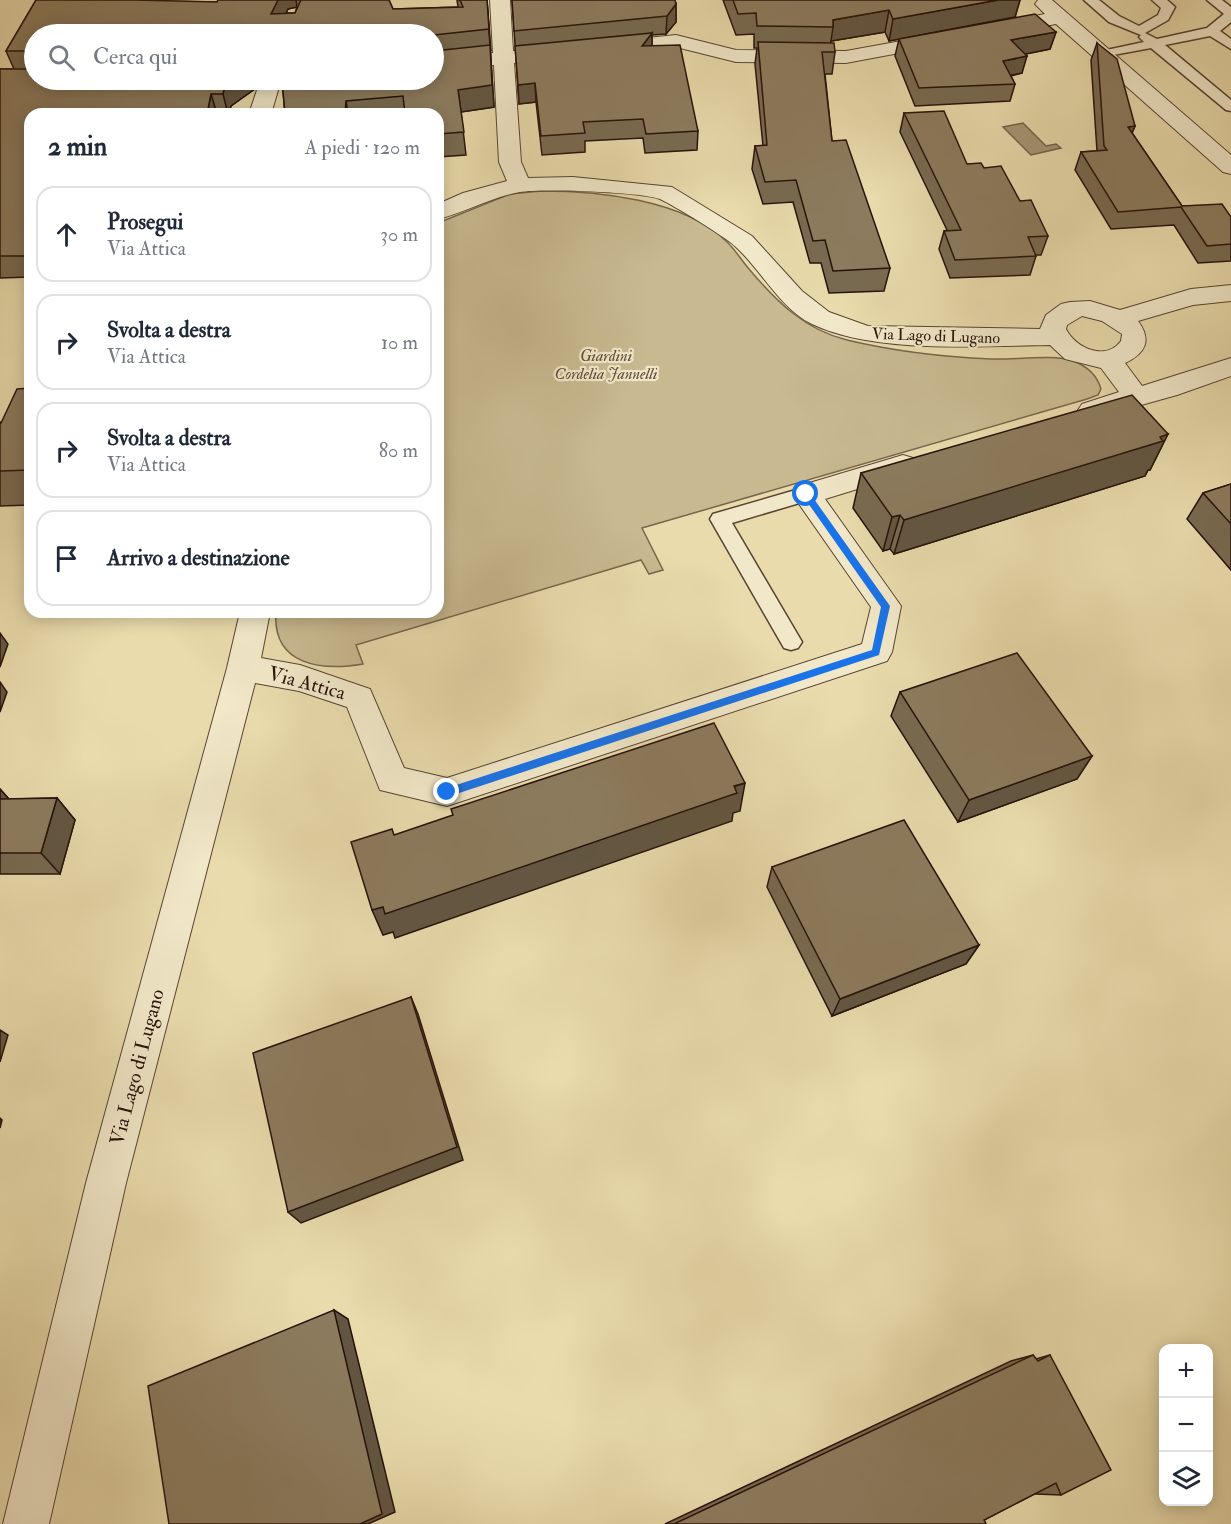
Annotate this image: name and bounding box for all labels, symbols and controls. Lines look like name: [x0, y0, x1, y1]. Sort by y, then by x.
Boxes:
search box: [24, 24, 444, 90]
icon: search: [45, 41, 78, 74]
text: Cerca qui: [93, 43, 178, 71]
text: 2 min: [48, 131, 107, 163]
text: A piedi · 120 m: [305, 135, 420, 160]
text: Prosegui: [107, 208, 183, 236]
icon: ahead: [50, 218, 83, 251]
text: 30 m: [380, 222, 418, 247]
text: Via Attica: [107, 236, 186, 261]
text: Svolta a destra: [107, 316, 231, 344]
street label: Via Lago di Lugano: [872, 324, 1001, 348]
icon: right: [50, 326, 83, 359]
text: 10 m: [381, 330, 418, 355]
text: Via Attica: [107, 344, 186, 369]
park label: Giardini Cordelia Jannelli: [555, 346, 658, 384]
text: Svolta a destra: [107, 424, 231, 452]
icon: right: [50, 434, 83, 467]
text: 80 m: [379, 438, 418, 463]
text: Via Attica: [107, 452, 186, 477]
route start: [792, 480, 818, 506]
icon: arrive: [50, 542, 83, 575]
text: Arrivo a destinazione: [107, 544, 290, 572]
street label: Via Attica: [266, 661, 349, 706]
route end: [433, 778, 459, 804]
street label: Via Lago di Lugano: [104, 986, 170, 1148]
map controls: [1159, 1344, 1213, 1506]
button: +: [1159, 1344, 1213, 1398]
button: −: [1159, 1398, 1213, 1452]
button: layers: [1159, 1452, 1213, 1506]

